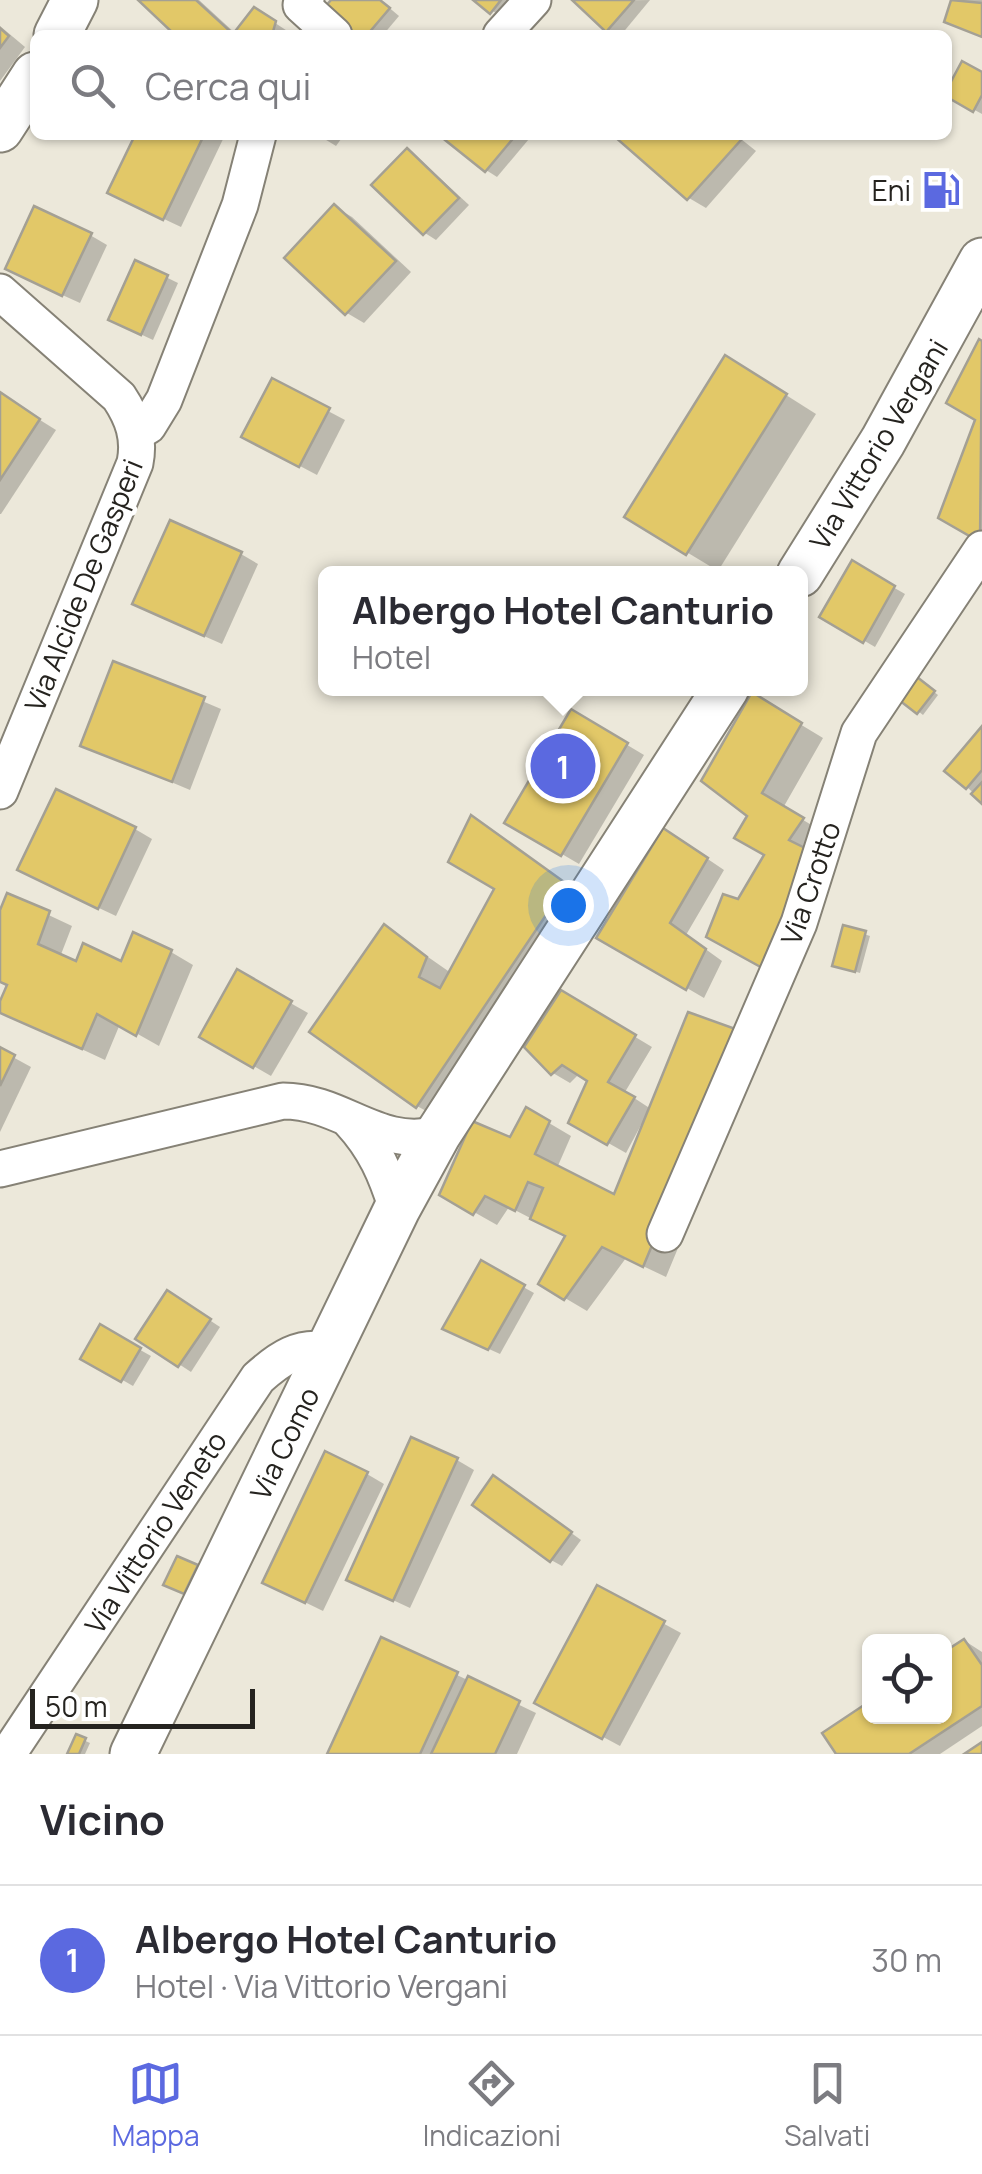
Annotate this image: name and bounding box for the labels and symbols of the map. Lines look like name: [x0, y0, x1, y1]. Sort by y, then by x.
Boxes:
fuel station icon: Eni: [920, 169, 962, 211]
place label: Eni: [872, 171, 911, 209]
street label: Via Vittorio Vergani: [800, 332, 956, 556]
street label: Via Alcide De Gasperi: [15, 453, 151, 717]
pin: 1: [530, 728, 596, 804]
street label: Via Crotto: [771, 816, 849, 950]
your location: [543, 880, 594, 931]
street label: Via Como: [240, 1380, 328, 1506]
street label: Via Vittorio Veneto: [75, 1423, 235, 1641]
scale bar: [30, 1684, 255, 1728]

